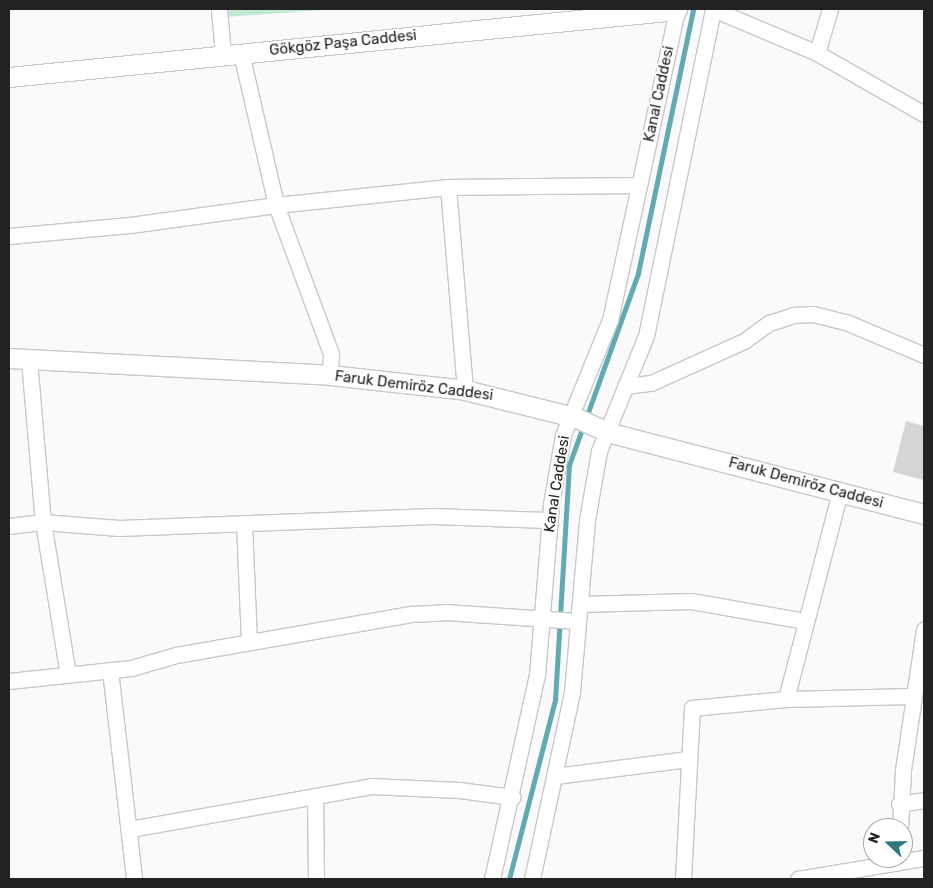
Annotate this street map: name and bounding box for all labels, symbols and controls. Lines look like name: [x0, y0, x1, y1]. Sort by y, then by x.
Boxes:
street label: Gökgöz Paşa Caddesi: [268, 26, 418, 60]
street label: Kanal Caddesi: [640, 44, 678, 144]
street label: Faruk Demiröz Caddesi: [334, 367, 494, 405]
street label: Kanal Caddesi: [540, 434, 574, 534]
street label: Faruk Demiröz Caddesi: [727, 454, 885, 512]
north arrow: [863, 818, 913, 868]
text: N: [865, 830, 884, 846]

